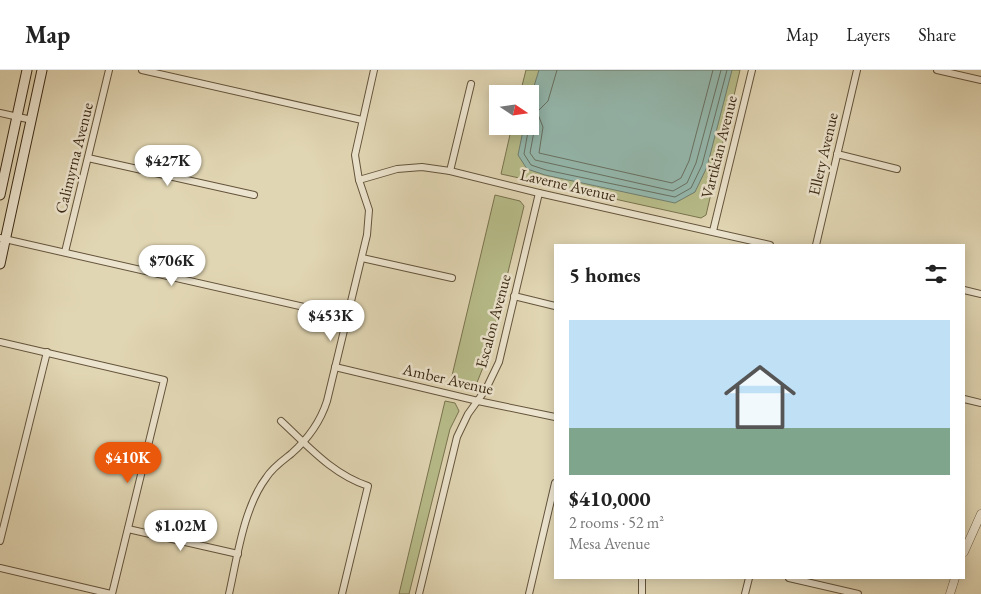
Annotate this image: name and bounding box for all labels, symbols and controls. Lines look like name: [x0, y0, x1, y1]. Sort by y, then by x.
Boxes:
text: Map: [25, 19, 70, 50]
text: Map: [786, 23, 818, 46]
text: Layers: [846, 23, 890, 46]
text: Share: [918, 23, 956, 46]
north arrow: [489, 85, 539, 135]
map controls: [489, 85, 539, 135]
street label: Vartikian Avenue: [696, 93, 742, 201]
street label: Calimyrna Avenue: [50, 100, 98, 216]
street label: Ellery Avenue: [803, 111, 843, 197]
pin: $427K: [133, 144, 203, 187]
text: $427K: [146, 150, 190, 171]
street label: Laverne Avenue: [518, 164, 618, 206]
pin: $706K: [137, 244, 207, 287]
text: $706K: [150, 250, 194, 271]
icon: filters: [922, 260, 950, 288]
text: 5 homes: [569, 261, 641, 288]
street label: Escalon Avenue: [470, 272, 516, 370]
pin: $453K: [296, 300, 366, 342]
text: $453K: [309, 305, 353, 326]
icon: home: [715, 352, 805, 442]
street label: Amber Avenue: [400, 358, 495, 400]
pin: $410K: [93, 442, 163, 484]
text: $410K: [106, 447, 150, 468]
text: $410,000: [569, 485, 651, 512]
pin: $1.02M: [140, 510, 222, 552]
text: 2 rooms · 52 m²: [569, 512, 664, 533]
text: $1.02M: [155, 515, 207, 536]
text: Mesa Avenue: [569, 533, 650, 554]

